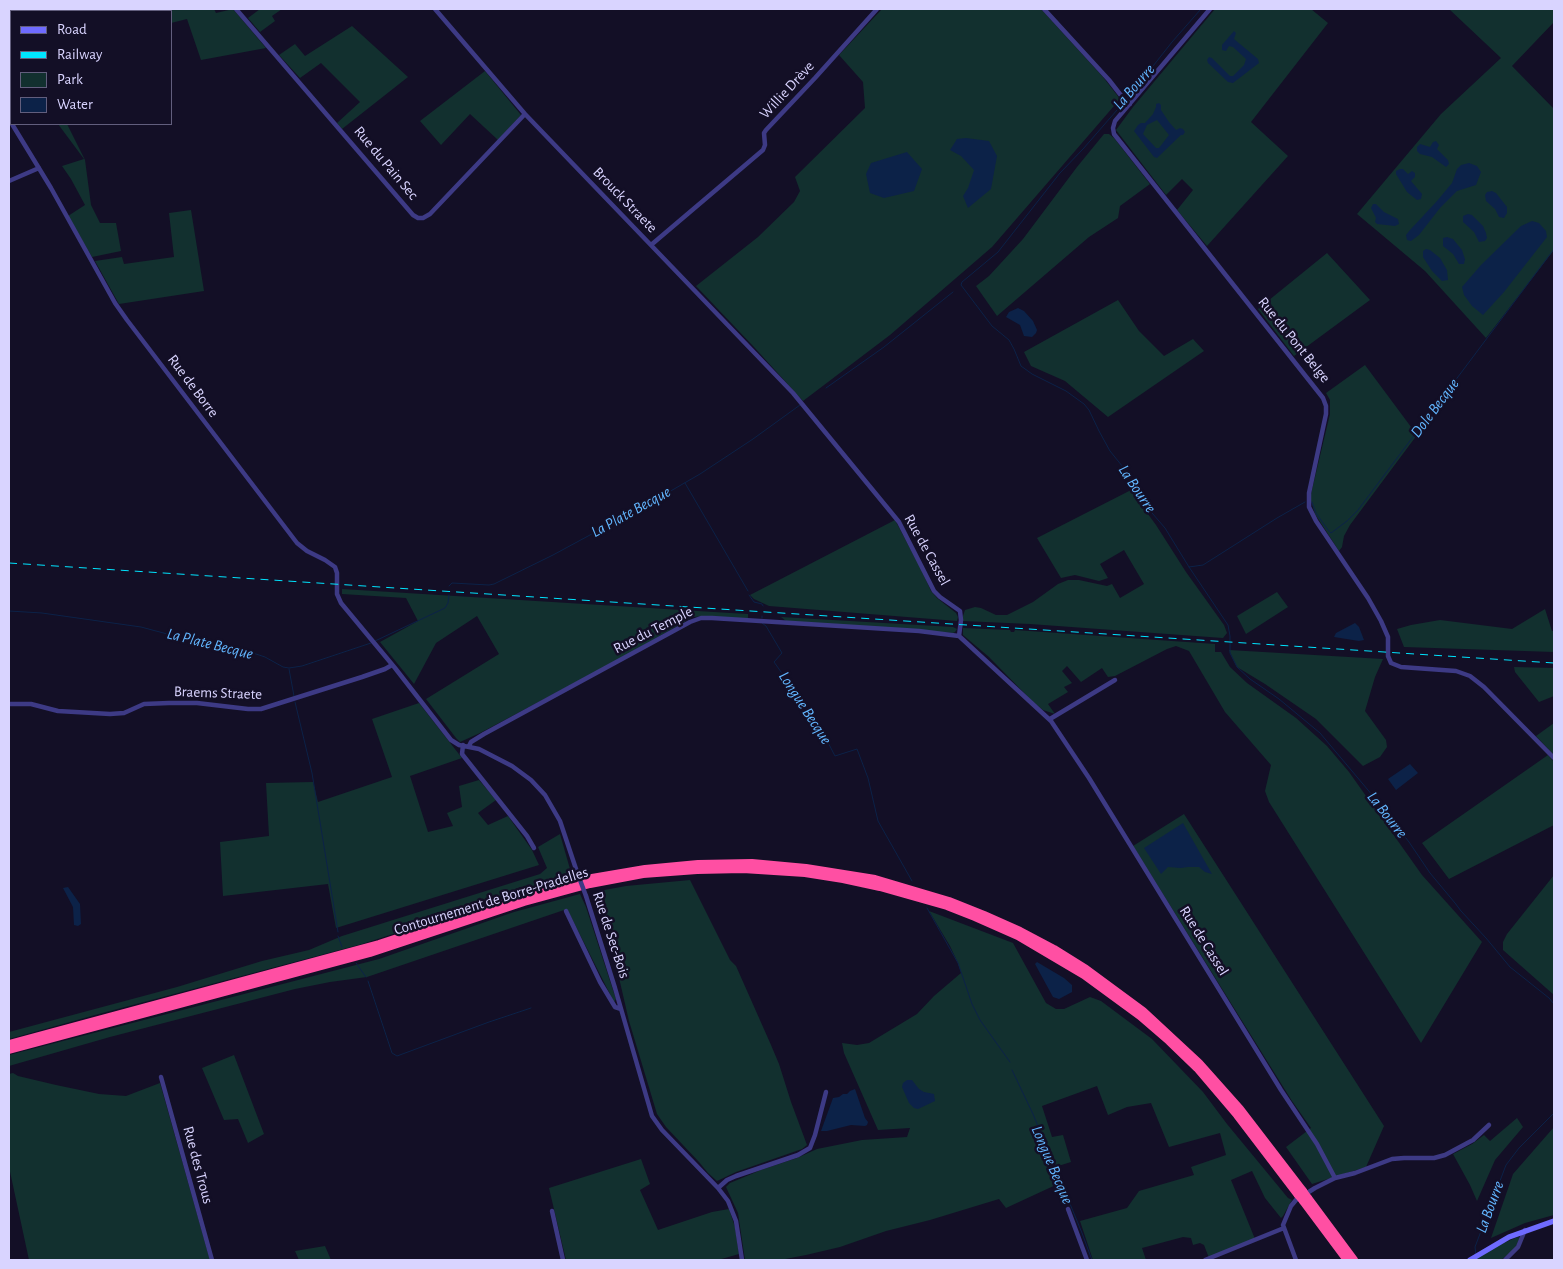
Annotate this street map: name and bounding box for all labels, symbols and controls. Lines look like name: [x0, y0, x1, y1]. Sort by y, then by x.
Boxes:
legend: [10, 10, 172, 125]
text: Road: [57, 22, 87, 37]
text: Railway: [57, 47, 102, 62]
street label: Willie Drève: [756, 58, 818, 122]
water label: La Bourre: [1109, 60, 1159, 114]
text: Park: [57, 72, 83, 87]
text: Water: [57, 97, 93, 112]
street label: Rue du Pain Sec: [350, 123, 422, 203]
street label: Brouck Straete: [589, 163, 661, 237]
street label: Rue du Pont Belge: [1254, 294, 1334, 386]
street label: Rue de Borre: [164, 351, 222, 421]
water label: Dole Becque: [1407, 375, 1463, 441]
water label: La Bourre: [1114, 461, 1160, 517]
water label: La Plate Becque: [588, 482, 674, 542]
street label: Rue de Cassel: [900, 511, 954, 589]
street label: Rue du Temple: [610, 602, 696, 658]
water label: La Plate Becque: [165, 624, 255, 664]
water label: Longue Becque: [774, 668, 836, 748]
street label: Braems Straete: [174, 682, 262, 704]
water label: La Bourre: [1363, 788, 1411, 842]
street label: Contournement de Borre-Pradelles: [392, 863, 590, 939]
street label: Rue de Sec-Bois: [589, 889, 633, 981]
street label: Rue de Cassel: [1176, 903, 1232, 979]
water label: Longue Becque: [1027, 1123, 1077, 1207]
street label: Rue des Trous: [179, 1124, 217, 1206]
water label: La Bourre: [1472, 1178, 1508, 1236]

